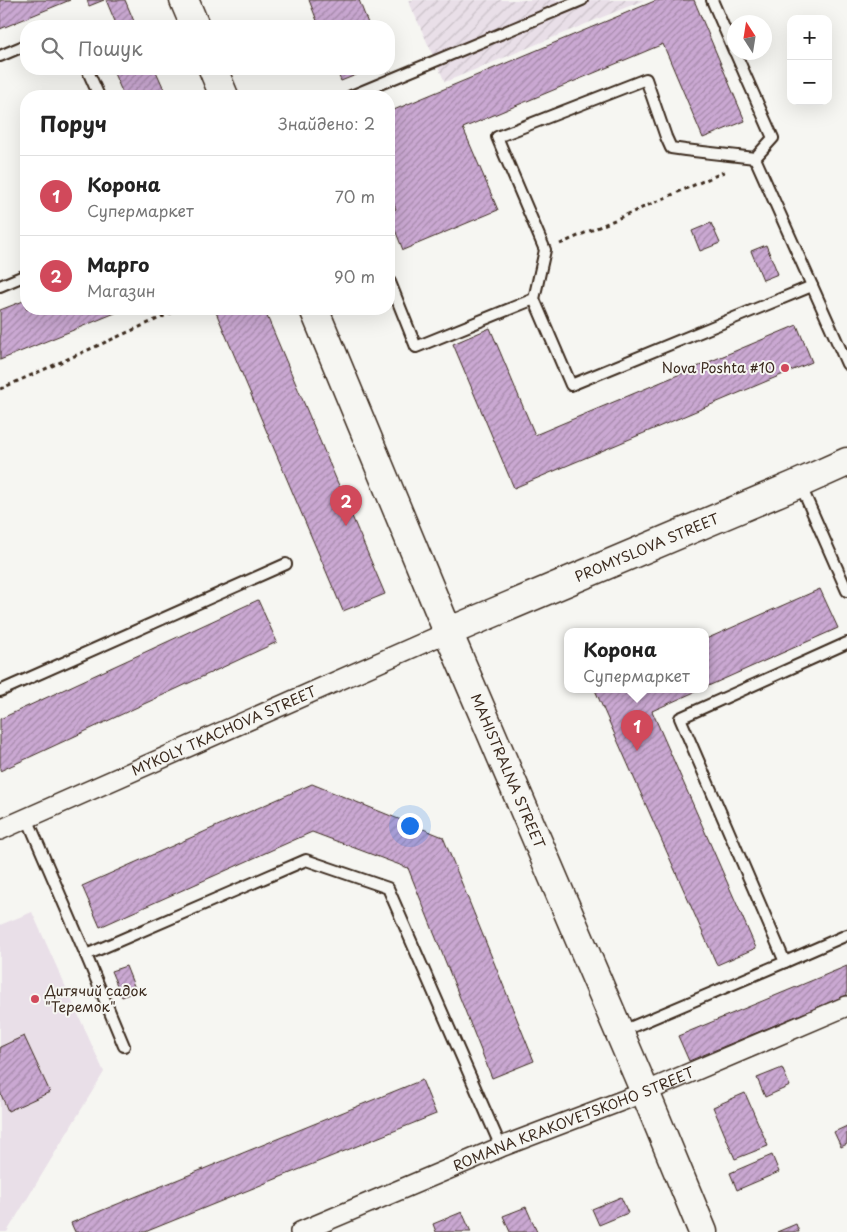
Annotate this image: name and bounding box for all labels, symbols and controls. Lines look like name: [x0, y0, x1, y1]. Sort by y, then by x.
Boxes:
north arrow: [727, 15, 772, 60]
map controls: [787, 15, 832, 105]
button: +: [787, 15, 832, 60]
search box: [20, 20, 395, 75]
icon: search: [38, 34, 66, 62]
text: Пошук: [78, 34, 143, 62]
button: −: [787, 60, 832, 105]
text: Поруч: [40, 107, 107, 139]
text: Знайдено: 2: [278, 111, 375, 135]
text: Корона: [87, 170, 161, 198]
text: 1: [52, 184, 60, 208]
text: 70 m: [335, 184, 375, 208]
text: Супермаркет: [87, 198, 194, 222]
text: Марго: [87, 250, 149, 278]
text: 2: [50, 264, 62, 288]
text: 90 m: [334, 264, 375, 288]
text: Магазин: [87, 278, 156, 302]
place label: Nova Poshta #10: [661, 357, 775, 378]
marker: Nova Poshta #10: [779, 362, 791, 374]
pin: 2: [330, 485, 362, 526]
street label: PROMYSLOVA STREET: [571, 507, 723, 587]
popup: [564, 628, 709, 693]
text: Корона: [583, 635, 657, 663]
text: Супермаркет: [583, 663, 690, 687]
street label: MYKOLY TKACHOVA STREET: [128, 680, 320, 781]
street label: MAHISTRALNA STREET: [466, 690, 551, 852]
pin: 1: [621, 710, 653, 751]
your location: [397, 813, 423, 839]
place label: Дитячий садок "Теремок": [44, 980, 147, 1017]
marker: Дитячий садок "Теремок": [29, 993, 41, 1005]
street label: ROMANA KRAKOVETSKOHO STREET: [449, 1061, 698, 1176]

